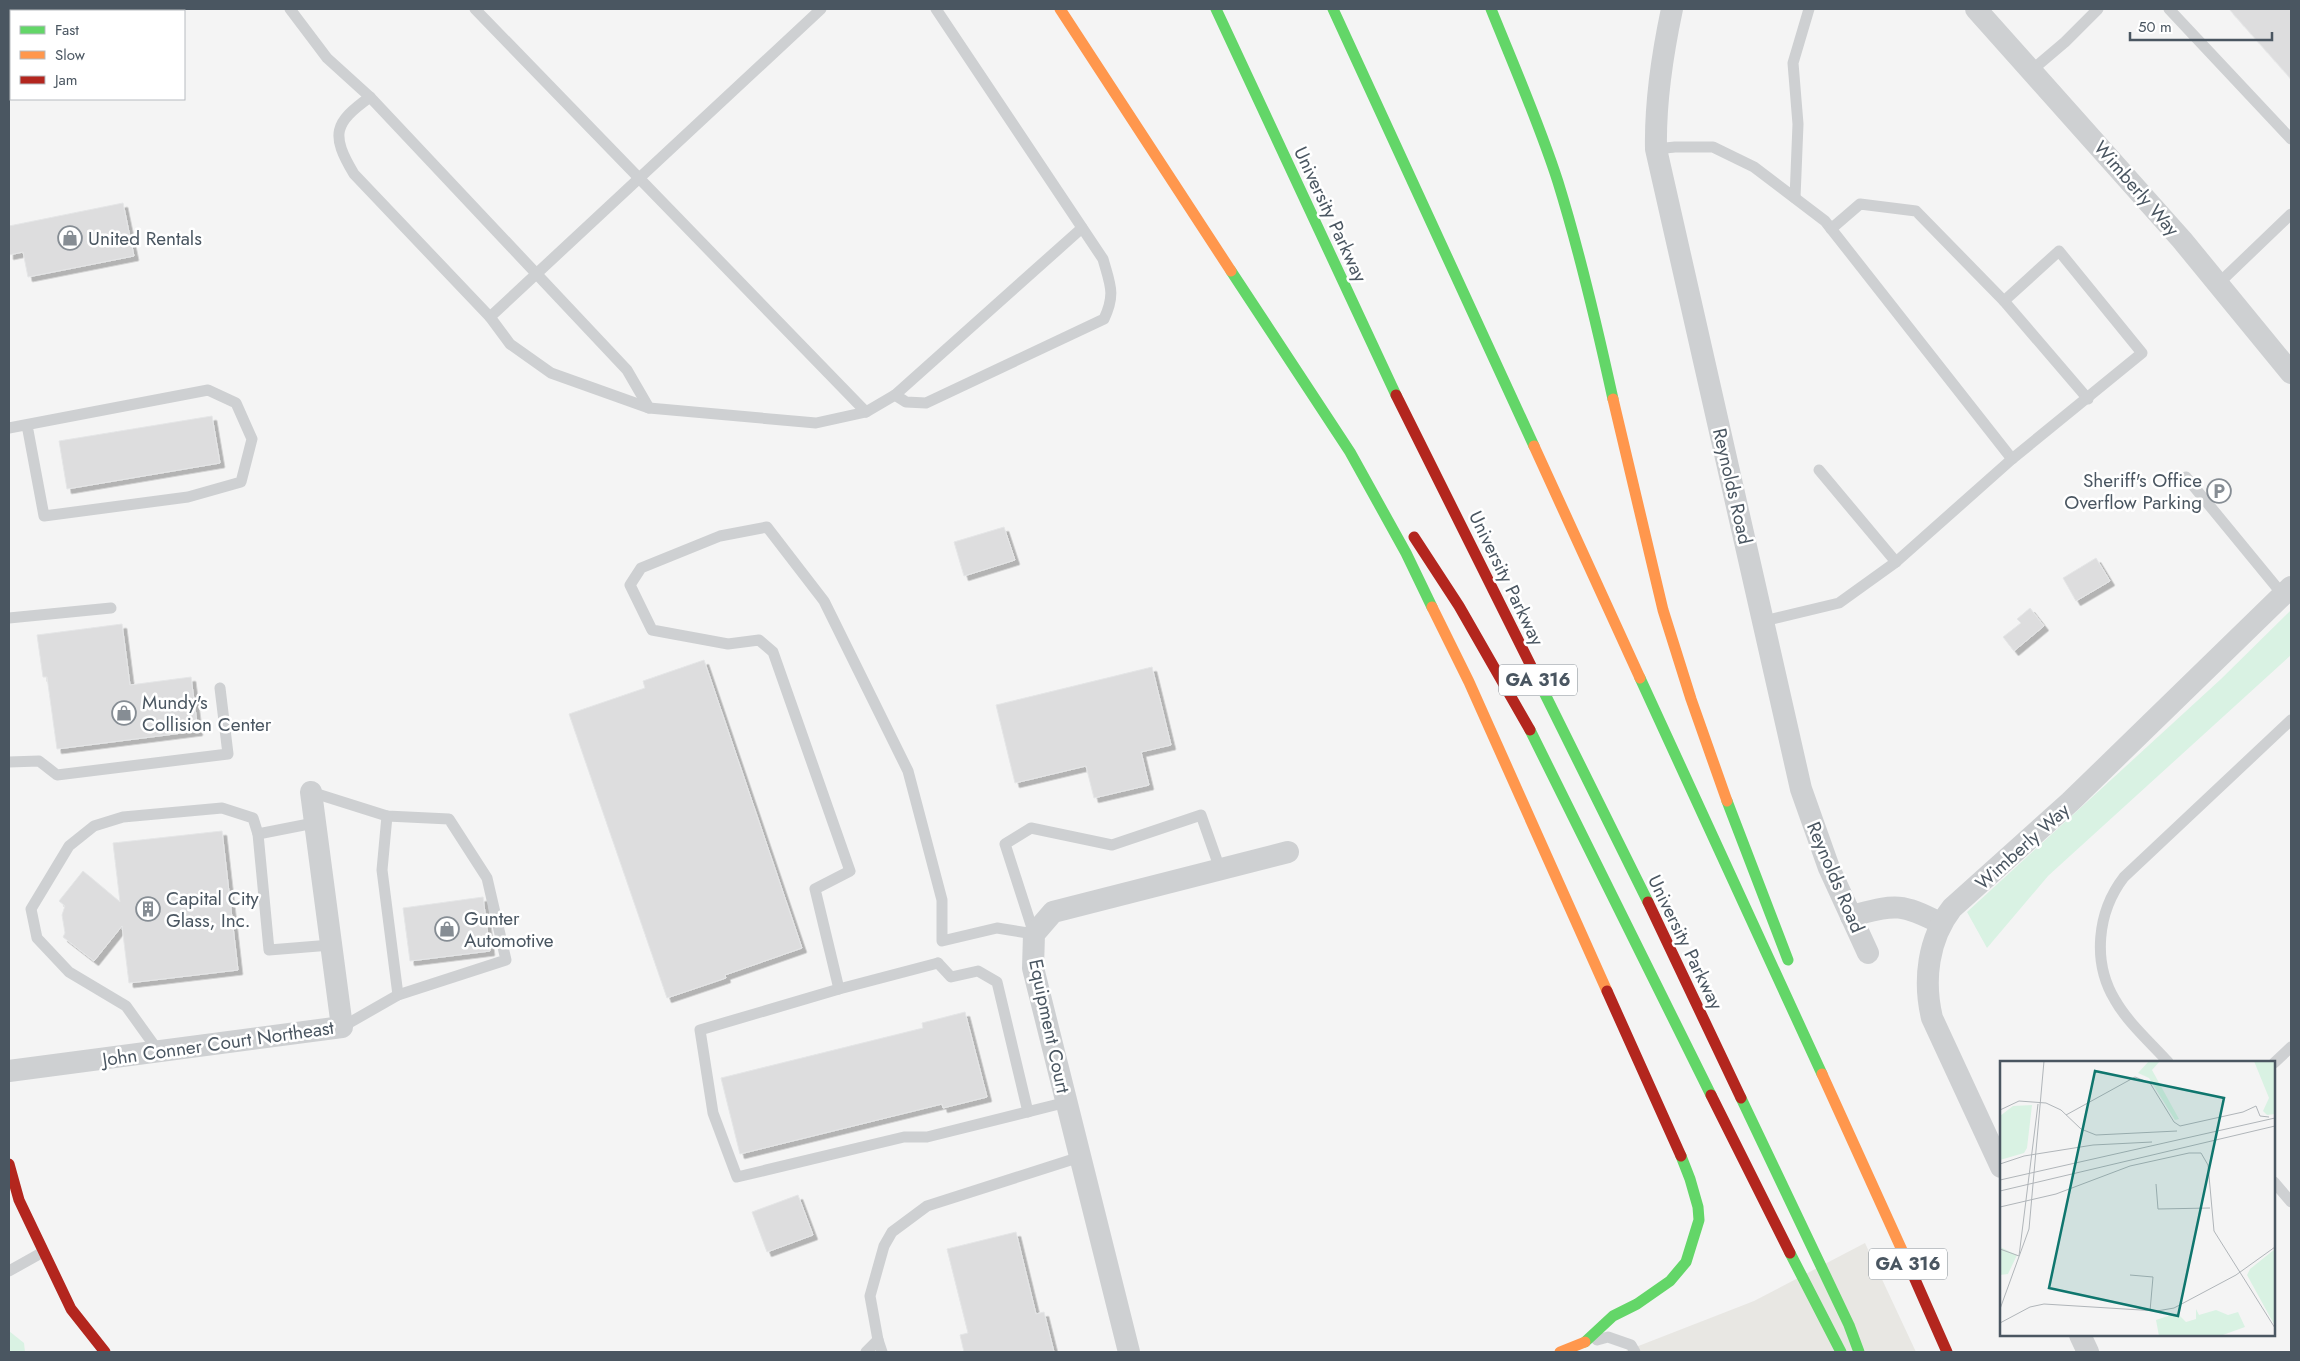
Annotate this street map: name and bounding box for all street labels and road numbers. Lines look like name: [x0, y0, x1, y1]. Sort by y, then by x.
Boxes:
street label: Wimberly Way: [2088, 135, 2186, 242]
street label: University Parkway: [1287, 142, 1374, 287]
street label: Reynolds Road: [1706, 425, 1759, 547]
street label: University Parkway: [1462, 506, 1551, 651]
road number: GA 316: [1499, 664, 1577, 696]
street label: Wimberly Way: [1969, 796, 2076, 896]
street label: Reynolds Road: [1800, 817, 1871, 937]
street label: University Parkway: [1641, 870, 1730, 1015]
street label: Equipment Court: [1022, 957, 1077, 1096]
street label: John Conner Court Northeast: [98, 1014, 336, 1074]
road number: GA 316: [1869, 1248, 1947, 1280]

